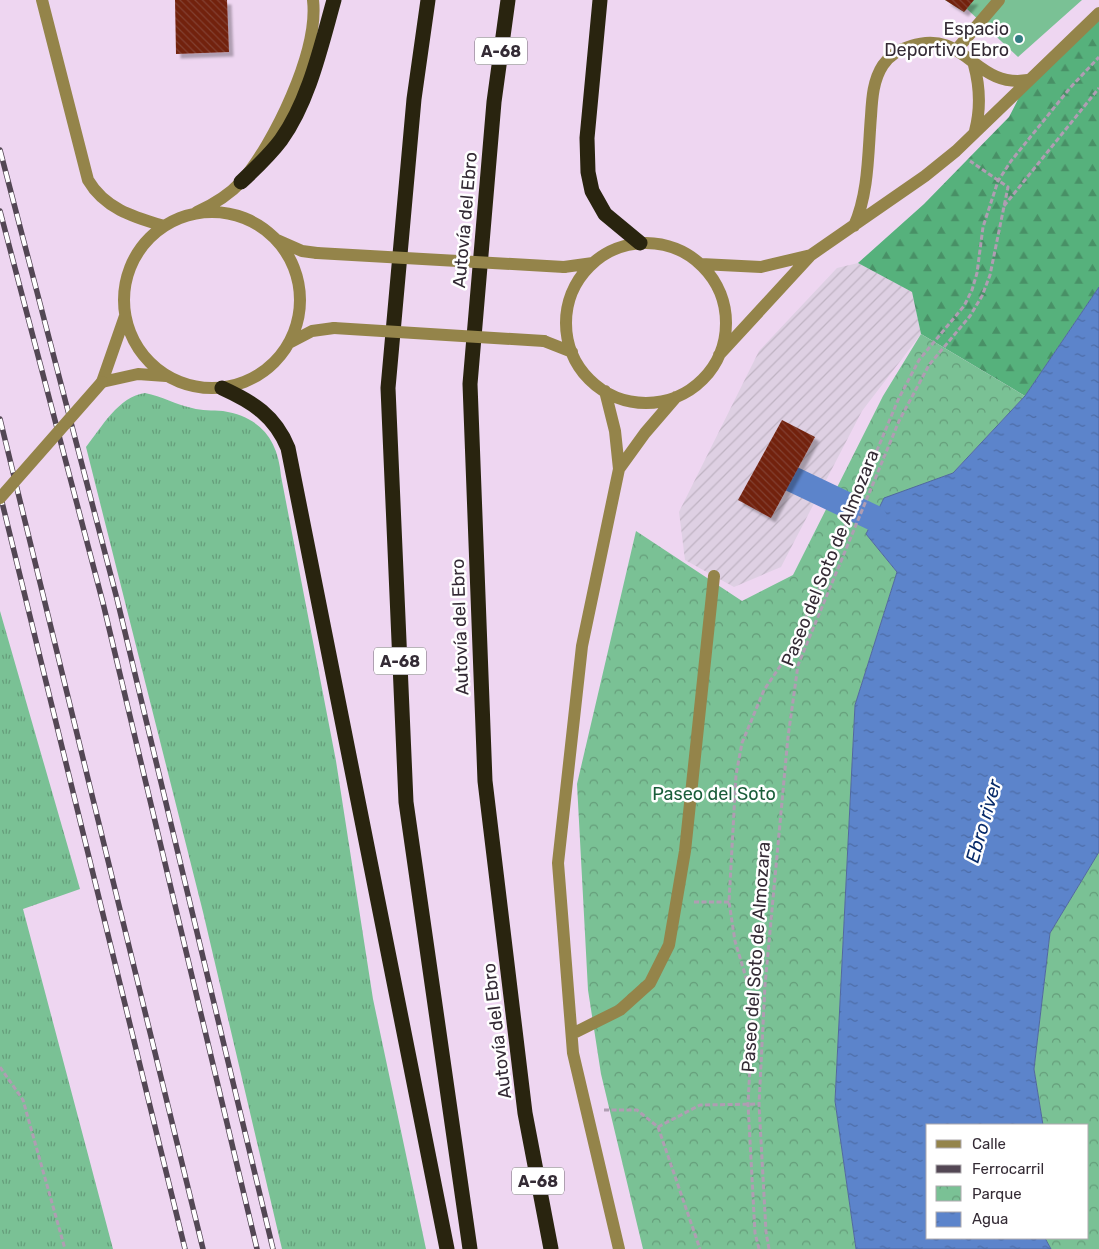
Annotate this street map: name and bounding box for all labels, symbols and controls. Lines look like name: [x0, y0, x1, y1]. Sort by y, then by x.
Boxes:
place label: Espacio Deportivo Ebro: [884, 18, 1009, 61]
marker: Espacio Deportivo Ebro: [1013, 33, 1025, 45]
road number: A-68: [475, 37, 527, 64]
street label: Autovía del Ebro: [448, 151, 482, 289]
street label: Paseo del Soto de Almozara: [776, 447, 884, 669]
street label: Autovía del Ebro: [447, 558, 473, 696]
road number: A-68: [374, 648, 426, 674]
water label: Ebro river: [961, 776, 1007, 865]
park label: Paseo del Soto: [652, 783, 776, 805]
street label: Paseo del Soto de Almozara: [737, 841, 775, 1073]
street label: Autovía del Ebro: [478, 962, 516, 1100]
legend: [926, 1124, 1089, 1239]
text: Calle: [972, 1135, 1006, 1153]
text: Ferrocarril: [972, 1160, 1044, 1178]
road number: A-68: [512, 1168, 564, 1194]
text: Parque: [972, 1185, 1022, 1203]
text: Agua: [972, 1210, 1008, 1228]

